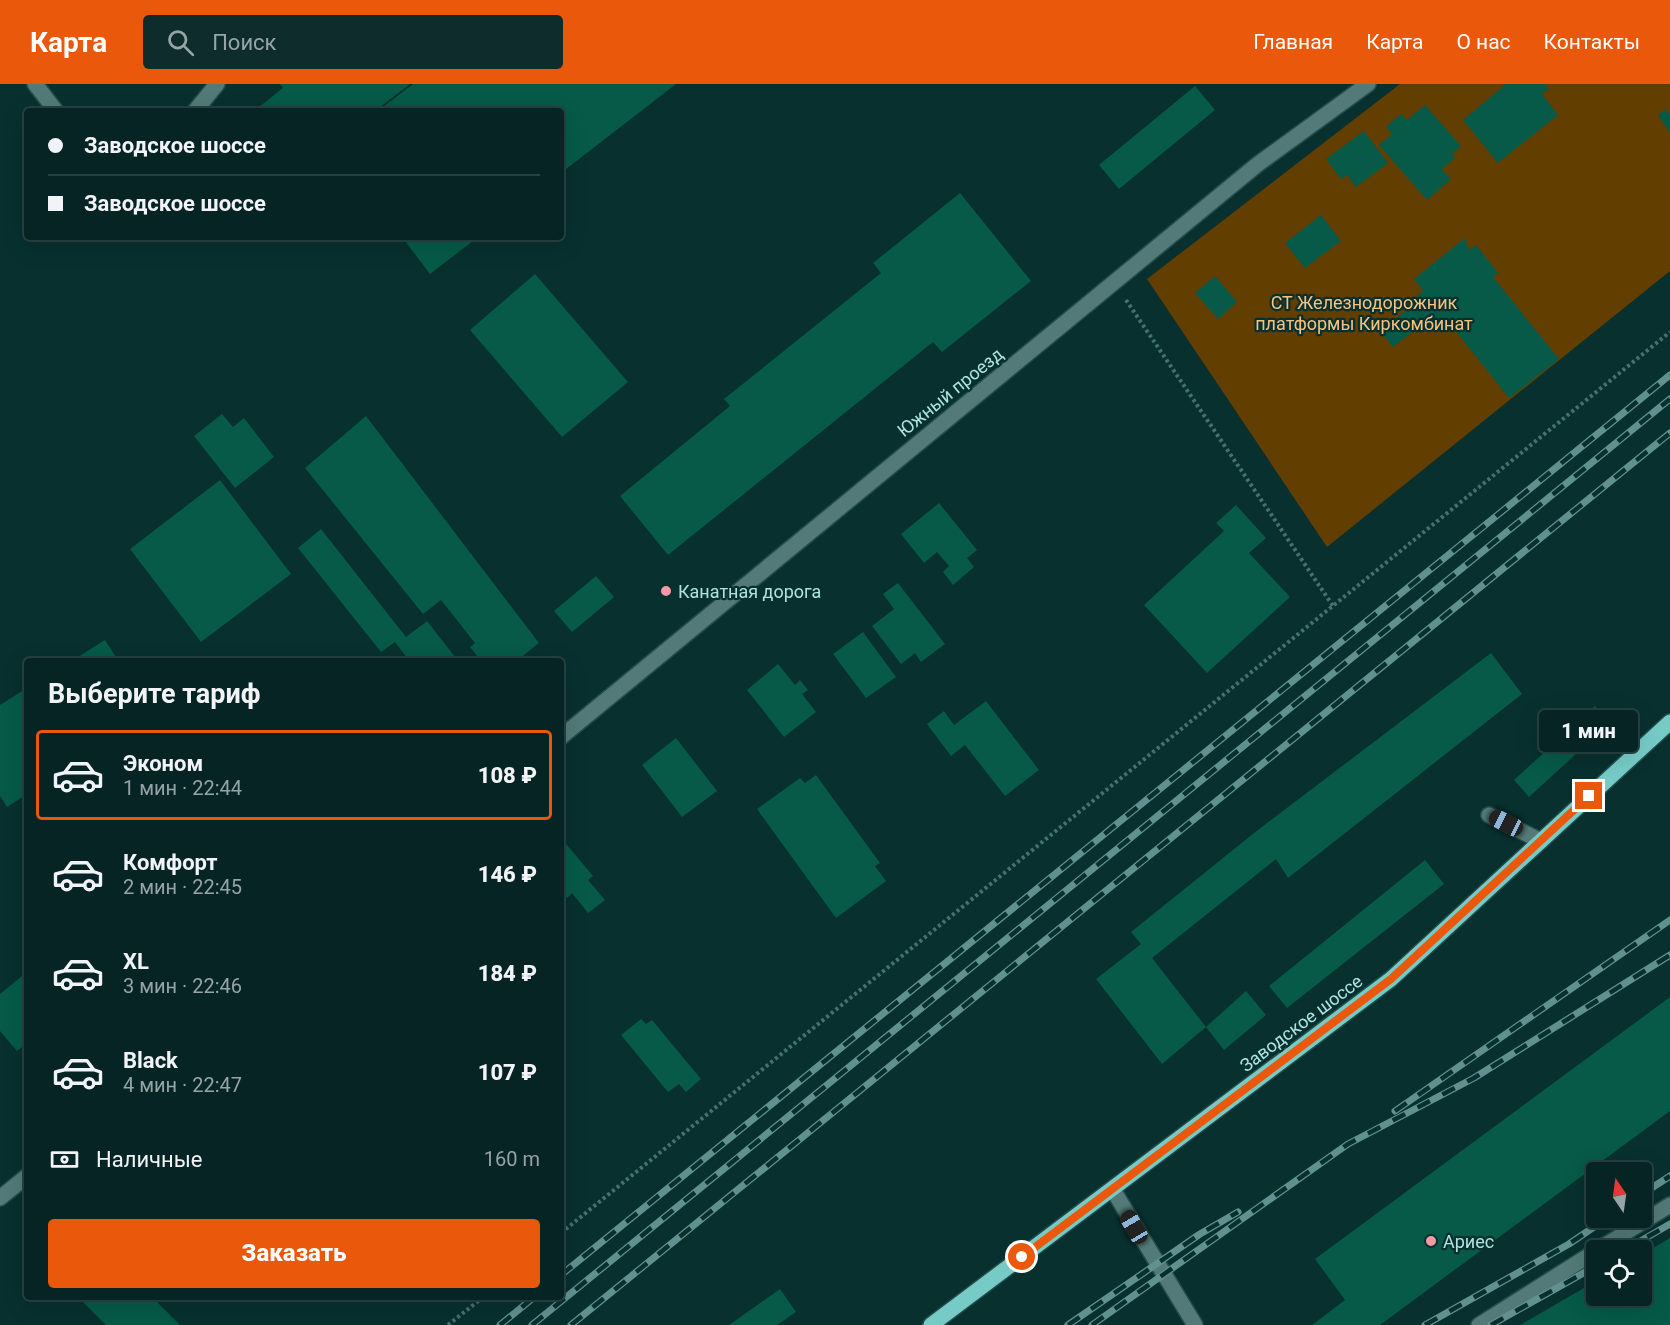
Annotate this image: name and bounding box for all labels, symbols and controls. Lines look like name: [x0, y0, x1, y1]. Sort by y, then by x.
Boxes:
search box: [143, 15, 563, 69]
text: Карта: [30, 26, 107, 59]
icon: search: [164, 26, 197, 59]
text: Поиск: [212, 30, 277, 55]
text: Главная: [1253, 30, 1333, 54]
text: Карта: [1366, 30, 1423, 54]
text: О нас: [1456, 30, 1511, 54]
text: Контакты: [1544, 30, 1640, 54]
text: Заводское шоссе: [84, 133, 266, 158]
text: Заводское шоссе: [84, 191, 266, 216]
park label: СТ Железнодорожник платформы Киркомбинат: [1255, 292, 1473, 334]
street label: Южный проезд: [893, 343, 1007, 441]
place label: Канатная дорога: [678, 581, 821, 602]
marker: Канатная дорога: [659, 584, 673, 598]
text: Выберите тариф: [48, 678, 260, 710]
callout: 1 мин: [1540, 709, 1638, 751]
text: 1 мин: [1561, 719, 1616, 743]
icon: car: [51, 748, 105, 802]
text: Эконом: [123, 751, 203, 776]
text: 108 ₽: [478, 763, 537, 788]
text: 1 мин · 22:44: [123, 776, 242, 800]
route end: [1575, 782, 1602, 809]
car: [1486, 807, 1526, 839]
icon: car: [51, 847, 105, 901]
text: Комфорт: [123, 850, 218, 875]
text: 146 ₽: [478, 862, 537, 887]
text: 2 мин · 22:45: [123, 875, 242, 899]
icon: car: [51, 946, 105, 1000]
text: XL: [123, 949, 149, 974]
text: 184 ₽: [478, 961, 537, 986]
street label: Заводское шоссе: [1236, 970, 1366, 1076]
text: 3 мин · 22:46: [123, 974, 242, 998]
icon: car: [51, 1045, 105, 1099]
text: Black: [123, 1048, 178, 1073]
text: 107 ₽: [478, 1060, 537, 1085]
text: 4 мин · 22:47: [123, 1073, 242, 1097]
icon: cash: [48, 1143, 81, 1176]
text: Наличные: [96, 1147, 202, 1172]
text: 160 m: [484, 1147, 540, 1171]
north arrow: [1586, 1162, 1652, 1228]
map controls: [1586, 1162, 1652, 1306]
car: [1117, 1207, 1151, 1247]
button: Заказать: [48, 1219, 540, 1288]
place label: Ариес: [1443, 1231, 1494, 1252]
marker: Ариес: [1424, 1234, 1438, 1248]
button: locate: [1586, 1240, 1652, 1306]
route start: [1008, 1243, 1035, 1270]

